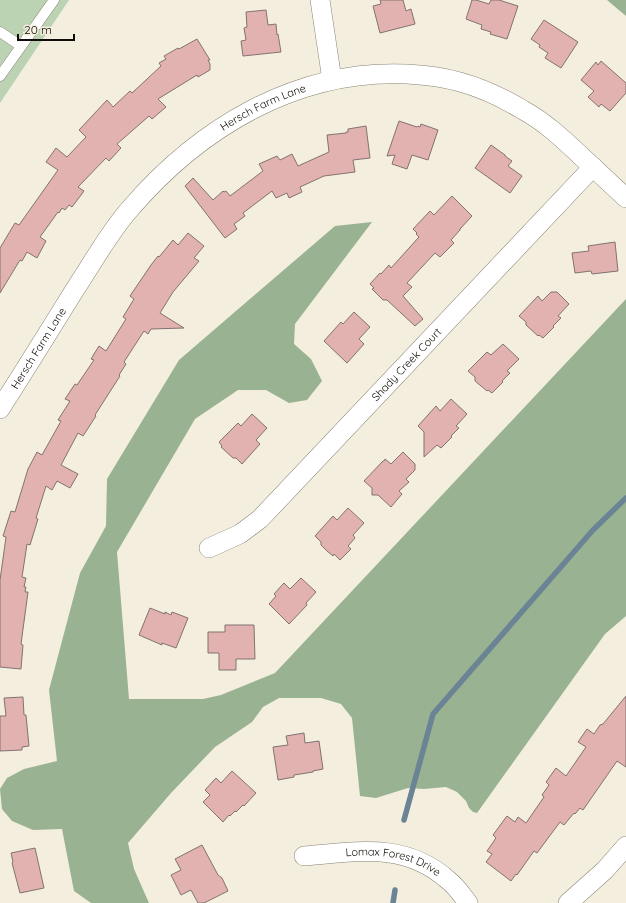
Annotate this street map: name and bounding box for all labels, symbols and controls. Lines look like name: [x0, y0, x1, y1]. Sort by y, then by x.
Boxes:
scale bar: [18, 16, 74, 42]
text: 20 m: [24, 22, 52, 37]
street label: Hersch Farm Lane: [217, 81, 308, 134]
street label: Hersch Farm Lane: [8, 305, 69, 391]
street label: Shady Creek Court: [368, 325, 445, 404]
street label: Lomax Forest Drive: [345, 844, 444, 879]

